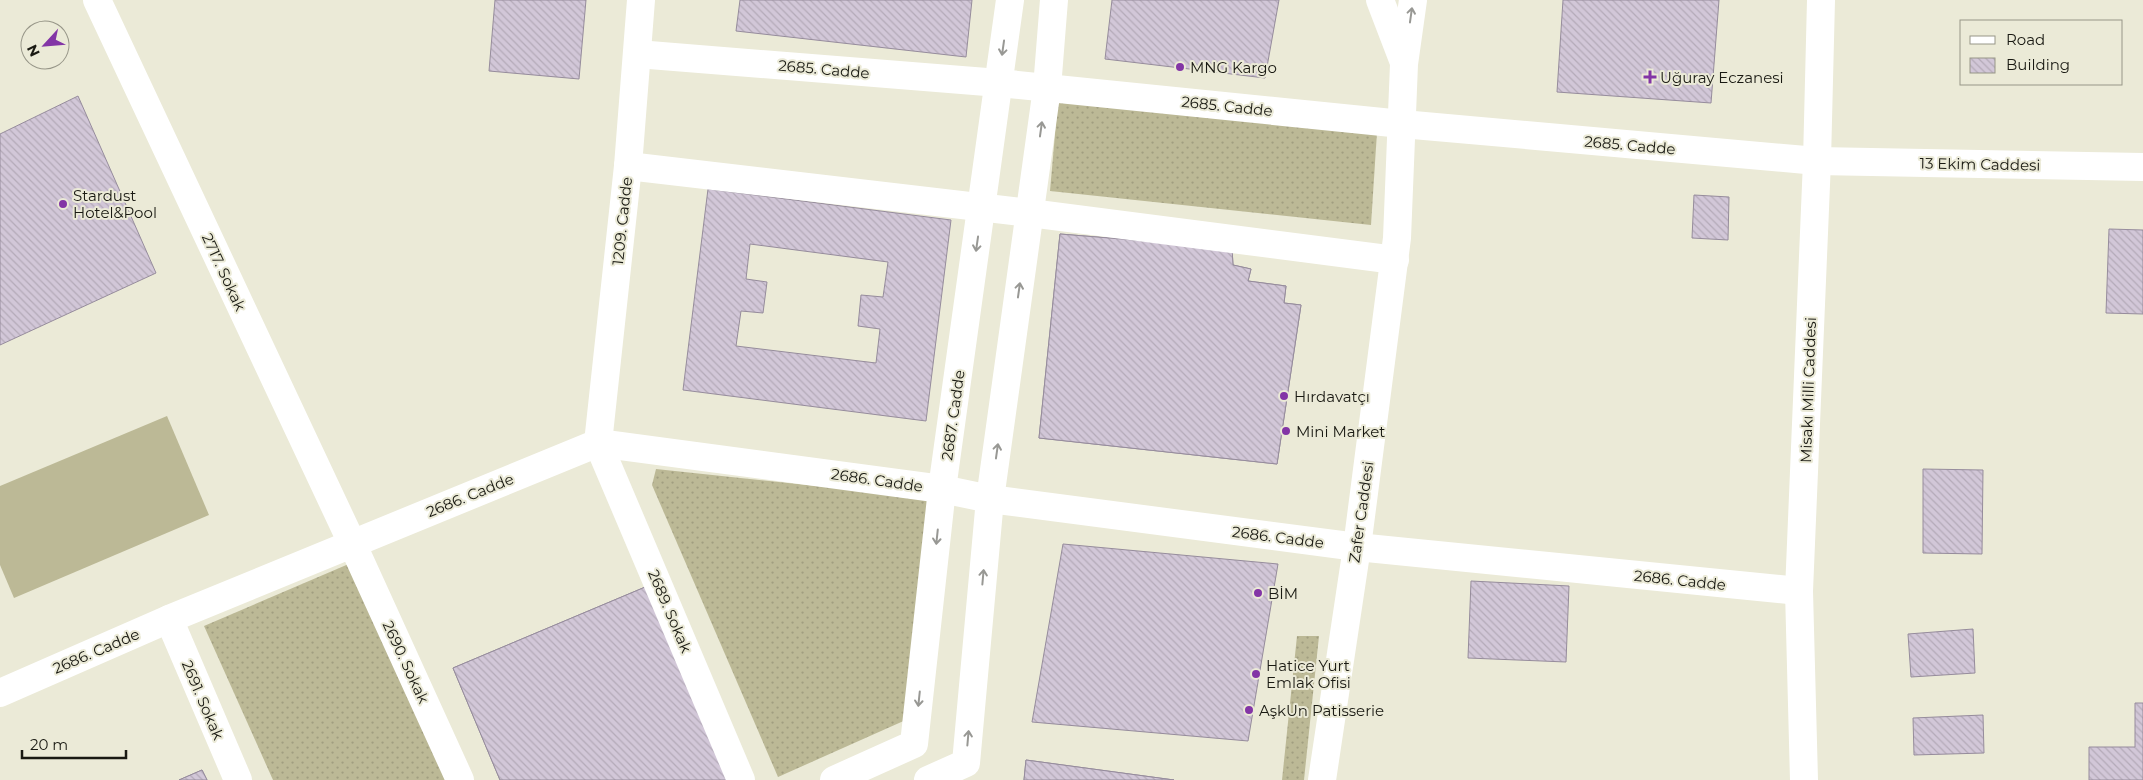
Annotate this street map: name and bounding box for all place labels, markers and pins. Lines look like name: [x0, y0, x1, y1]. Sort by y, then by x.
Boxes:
place label: MNG Kargo: [1190, 58, 1277, 77]
marker: MNG Kargo: [1174, 61, 1186, 73]
place label: Uğuray Eczanesi: [1660, 68, 1784, 87]
marker: Uğuray Eczanesi: [1644, 71, 1656, 83]
place label: Stardust Hotel&Pool: [73, 186, 157, 222]
marker: Stardust Hotel&Pool: [57, 198, 69, 210]
place label: Hırdavatçı: [1294, 387, 1370, 406]
marker: Hırdavatçı: [1278, 390, 1290, 402]
place label: Mini Market: [1296, 422, 1385, 441]
marker: Mini Market: [1280, 425, 1292, 437]
place label: BİM: [1268, 584, 1298, 603]
marker: BİM: [1252, 587, 1264, 599]
place label: Hatice Yurt Emlak Ofisi: [1266, 656, 1351, 692]
marker: Hatice Yurt Emlak Ofisi: [1250, 668, 1262, 680]
place label: AşkUn Patisserie: [1259, 701, 1384, 720]
marker: AşkUn Patisserie: [1243, 704, 1255, 716]

